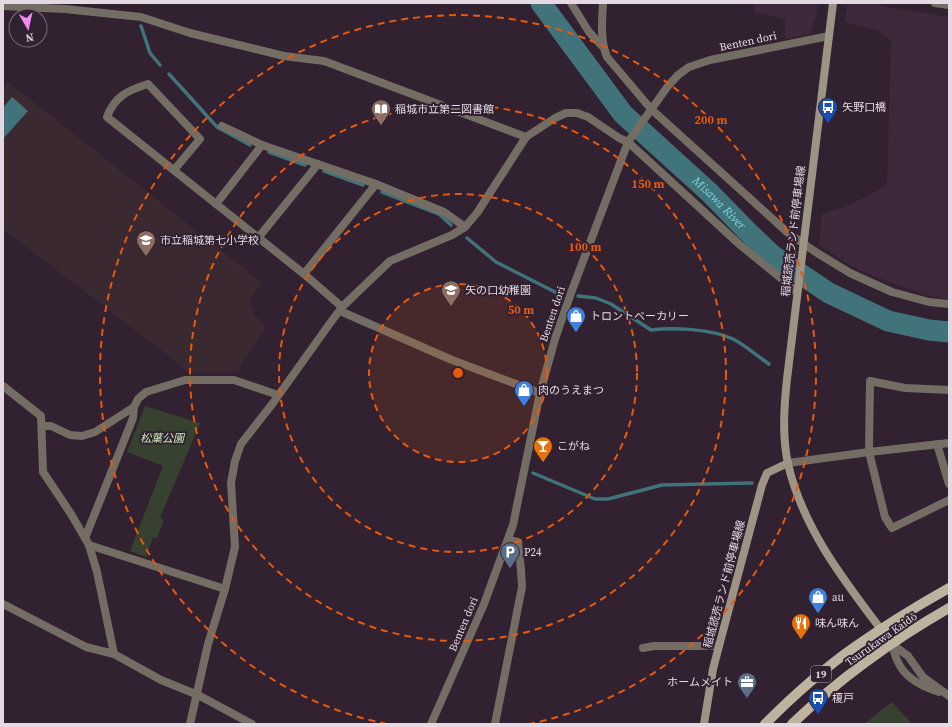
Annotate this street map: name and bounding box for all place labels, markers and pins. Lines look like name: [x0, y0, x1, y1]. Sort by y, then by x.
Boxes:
bus stop icon: 矢野口橋: [817, 96, 839, 124]
library icon: 稲城市立第二図書館: [370, 98, 392, 126]
place label: 矢野口橋: [842, 100, 886, 115]
place label: 稲城市立第二図書館: [395, 102, 494, 117]
school or university icon: 市立稲城第七小学校: [135, 229, 157, 257]
place label: 市立稲城第七小学校: [160, 233, 259, 248]
school or university icon: 矢の口幼稚園: [440, 279, 462, 307]
place label: 矢の口幼稚園: [465, 283, 531, 298]
shop icon: トロントベーカリー: [565, 305, 587, 333]
place label: トロントベーカリー: [590, 309, 689, 324]
centre of rings: [451, 366, 465, 380]
shop icon: 肉のうえまつ: [513, 379, 535, 407]
place label: 肉のうえまつ: [538, 383, 604, 398]
bar icon: こがね: [532, 435, 554, 463]
place label: こがね: [557, 439, 590, 454]
parking icon: P24: [499, 541, 521, 569]
place label: P24: [524, 545, 542, 560]
shop icon: au: [807, 586, 829, 614]
place label: au: [832, 590, 845, 605]
restaurant icon: 味ん味ん: [790, 612, 812, 640]
place label: 味ん味ん: [815, 616, 859, 631]
office icon: ホームメイト: [736, 671, 758, 699]
place label: ホームメイト: [667, 675, 733, 690]
bus stop icon: 榎戸: [807, 687, 829, 715]
place label: 榎戸: [832, 691, 854, 706]

